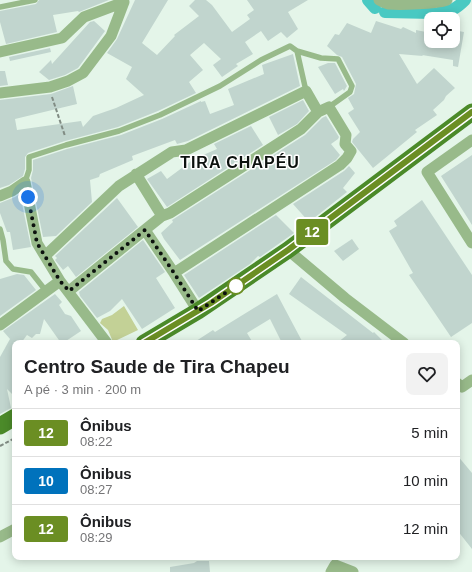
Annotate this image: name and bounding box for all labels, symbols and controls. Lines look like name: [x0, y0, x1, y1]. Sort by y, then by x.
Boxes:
map controls: [424, 12, 460, 48]
button: locate: [424, 12, 460, 48]
district label: TIRA CHAPÉU: [180, 153, 300, 171]
your location: [18, 187, 38, 207]
line badge: 12: [294, 219, 330, 245]
text: 12: [304, 224, 320, 240]
unlabelled marker: [227, 277, 245, 295]
button: heart: [406, 353, 448, 395]
text: Centro Saude de Tira Chapeu: [24, 356, 290, 377]
text: A pé · 3 min · 200 m: [24, 382, 141, 397]
text: Ônibus: [80, 417, 132, 434]
text: 5 min: [411, 424, 448, 441]
text: 12: [38, 425, 54, 441]
text: 08:22: [80, 434, 113, 449]
text: Ônibus: [80, 465, 132, 482]
text: 10 min: [403, 472, 448, 489]
text: 10: [38, 473, 54, 489]
text: 08:27: [80, 482, 113, 497]
text: Ônibus: [80, 513, 132, 530]
text: 12 min: [403, 520, 448, 537]
text: 12: [38, 521, 54, 537]
text: 08:29: [80, 530, 113, 545]

